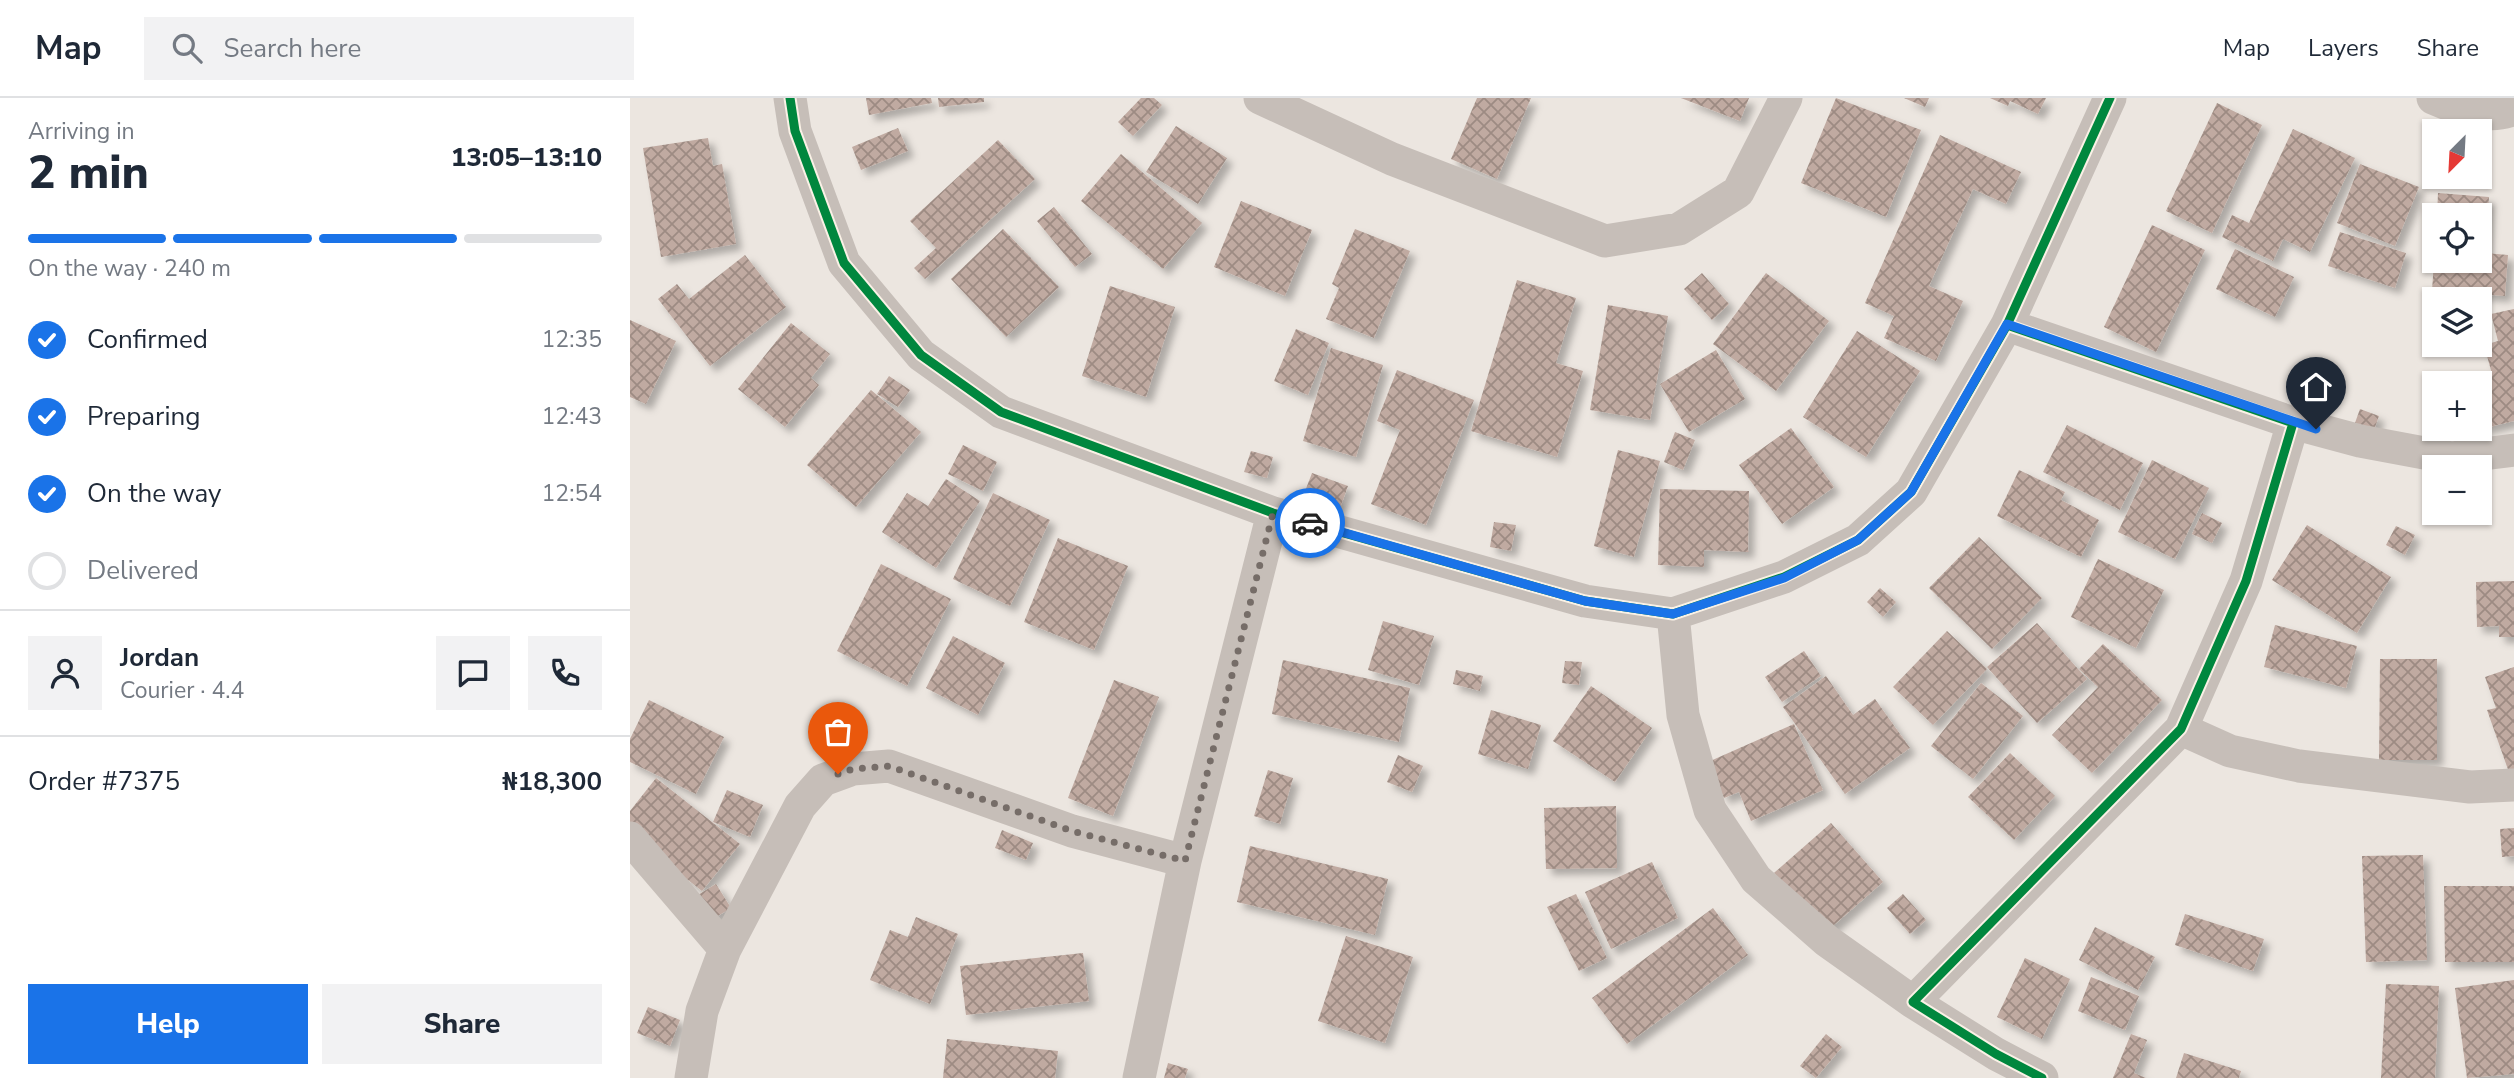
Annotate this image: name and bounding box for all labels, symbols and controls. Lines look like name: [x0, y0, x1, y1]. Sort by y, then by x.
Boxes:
search box: [144, 17, 634, 80]
text: Map: [35, 26, 102, 71]
icon: search: [168, 29, 206, 67]
text: Search here: [224, 31, 361, 66]
text: Map: [2223, 32, 2270, 64]
text: Layers: [2308, 32, 2379, 64]
text: Share: [2417, 32, 2479, 64]
text: Arriving in: [28, 116, 135, 147]
north arrow: [2422, 119, 2492, 189]
map controls: [2422, 119, 2492, 525]
text: 13:05–13:10: [451, 140, 602, 175]
text: 2 min: [28, 141, 149, 204]
button: locate: [2422, 203, 2492, 273]
text: On the way · 240 m: [28, 253, 231, 284]
button: layers: [2422, 287, 2492, 357]
icon: check: [28, 321, 66, 359]
text: Confirmed: [87, 322, 208, 357]
text: 12:35: [542, 324, 602, 355]
pin: [2286, 357, 2346, 429]
icon: home: [2297, 368, 2335, 406]
button: +: [2422, 371, 2492, 441]
icon: check: [28, 398, 66, 436]
text: Preparing: [87, 399, 200, 434]
text: 12:43: [542, 401, 602, 432]
button: −: [2422, 455, 2492, 525]
icon: check: [28, 475, 66, 513]
text: On the way: [87, 476, 221, 511]
text: 12:54: [542, 478, 602, 509]
courier: [1275, 488, 1345, 558]
icon: car: [1291, 504, 1329, 542]
text: Delivered: [87, 553, 199, 588]
button: person: [28, 636, 102, 710]
button: chat: [436, 636, 510, 710]
button: phone: [528, 636, 602, 710]
text: Jordan: [120, 640, 199, 675]
text: Courier · 4.4: [120, 675, 244, 706]
pin: [808, 702, 868, 774]
icon: bag: [819, 713, 857, 751]
text: Order #7375: [28, 764, 180, 799]
text: ₦18,300: [502, 764, 602, 799]
button: Help: [28, 984, 308, 1064]
button: Share: [322, 984, 602, 1064]

